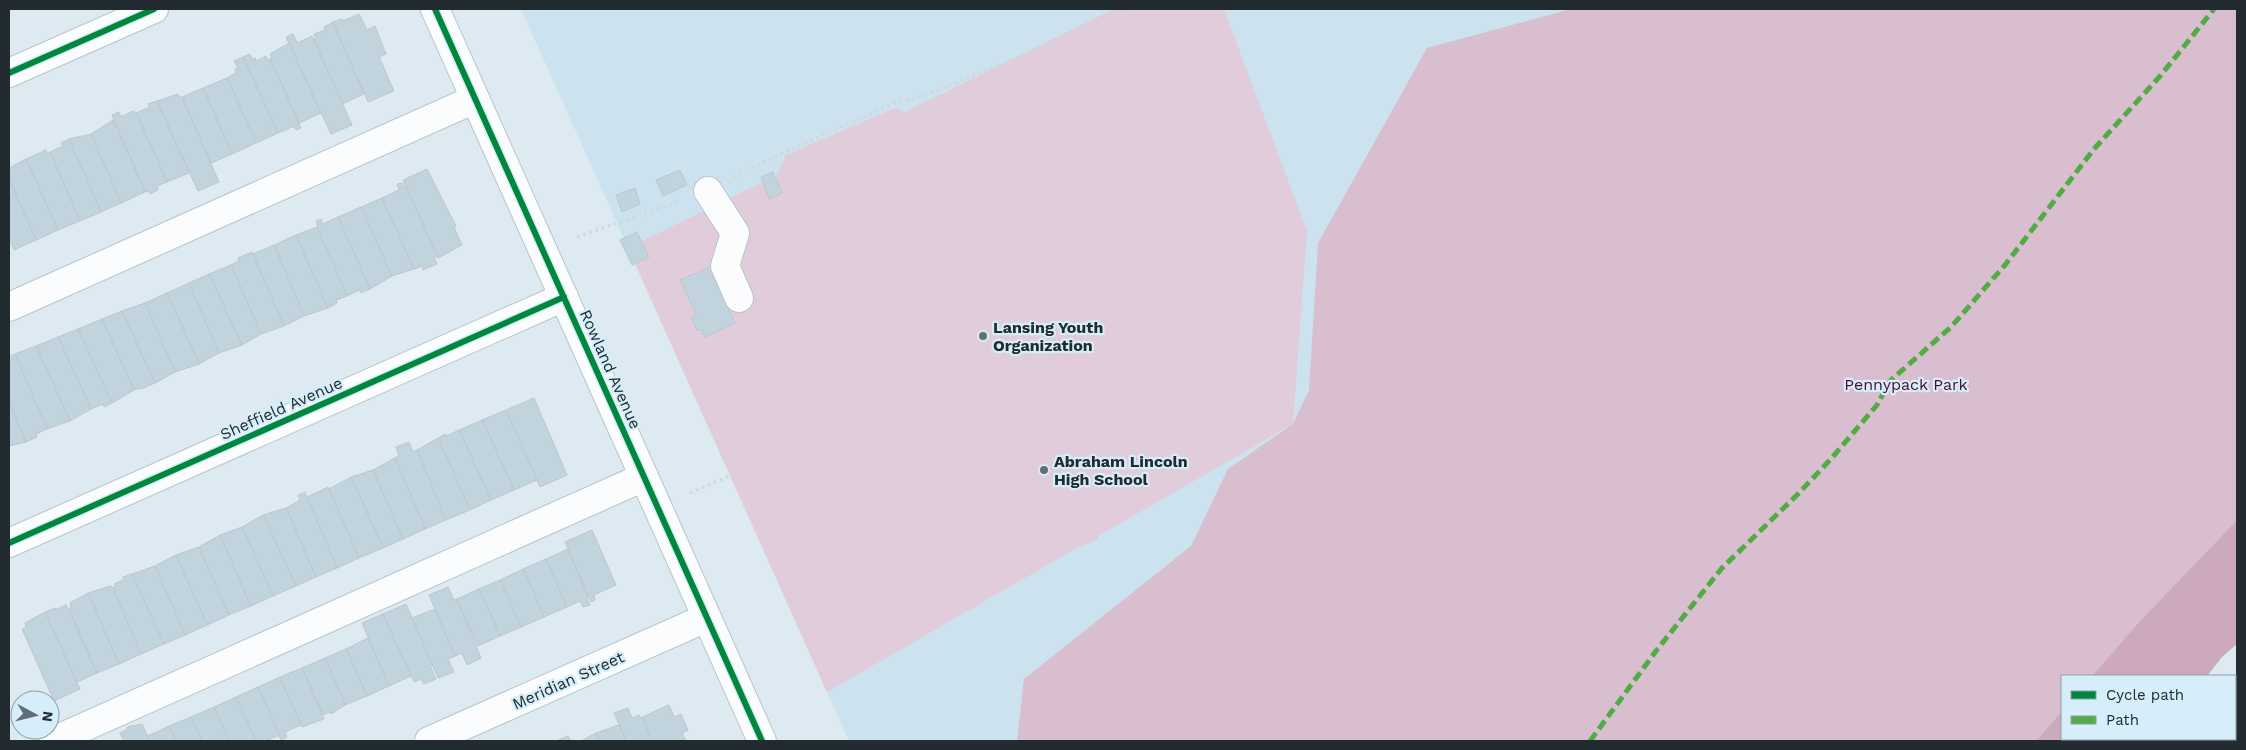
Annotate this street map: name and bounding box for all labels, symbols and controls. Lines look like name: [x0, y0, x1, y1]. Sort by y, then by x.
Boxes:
street label: Rowland Avenue: [576, 307, 645, 432]
place label: Lansing Youth Organization: [993, 318, 1103, 355]
marker: Lansing Youth Organization: [977, 330, 989, 342]
street label: Sheffield Avenue: [217, 373, 345, 444]
park label: Pennypack Park: [1844, 375, 1968, 394]
place label: Abraham Lincoln High School: [1054, 452, 1188, 489]
marker: Abraham Lincoln High School: [1038, 464, 1050, 476]
street label: Meridian Street: [509, 647, 627, 714]
legend: [2061, 675, 2236, 740]
text: Cycle path: [2106, 686, 2184, 704]
north arrow: [10, 690, 60, 740]
text: N: [39, 710, 56, 723]
text: Path: [2106, 711, 2139, 729]

